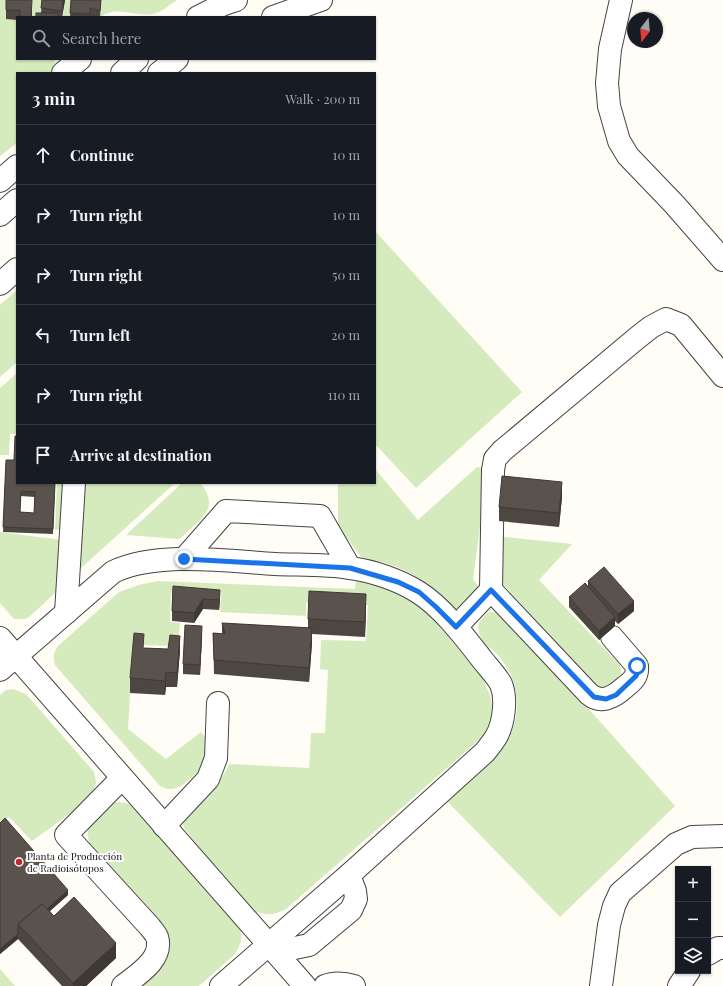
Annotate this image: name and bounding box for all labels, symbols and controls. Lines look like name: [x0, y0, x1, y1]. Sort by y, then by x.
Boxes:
north arrow: [627, 12, 663, 48]
search box: [16, 16, 376, 60]
icon: search: [30, 27, 52, 49]
text: Search here: [62, 28, 141, 48]
text: 3 min: [32, 87, 75, 109]
text: Walk · 200 m: [285, 90, 360, 107]
icon: ahead: [32, 144, 54, 166]
text: Continue: [70, 145, 134, 165]
text: 10 m: [333, 146, 360, 163]
icon: right: [32, 204, 54, 226]
text: Turn right: [70, 205, 143, 225]
text: 10 m: [333, 206, 360, 223]
icon: right: [32, 264, 54, 286]
text: Turn right: [70, 265, 143, 285]
text: 50 m: [332, 266, 360, 283]
icon: left: [32, 324, 54, 346]
text: Turn left: [70, 325, 131, 345]
text: 20 m: [331, 326, 360, 343]
icon: right: [32, 384, 54, 406]
text: Turn right: [70, 385, 143, 405]
text: 110 m: [328, 386, 360, 403]
icon: arrive: [32, 444, 54, 466]
text: Arrive at destination: [70, 445, 212, 465]
route end: [175, 550, 193, 568]
route start: [628, 657, 646, 675]
place label: Planta de Producción de Radioisótopos: [27, 849, 122, 875]
marker: Planta de Producción de Radioisótopos: [14, 857, 24, 867]
map controls: [675, 866, 711, 974]
button: +: [675, 866, 711, 902]
button: −: [675, 902, 711, 938]
button: layers: [675, 938, 711, 974]

